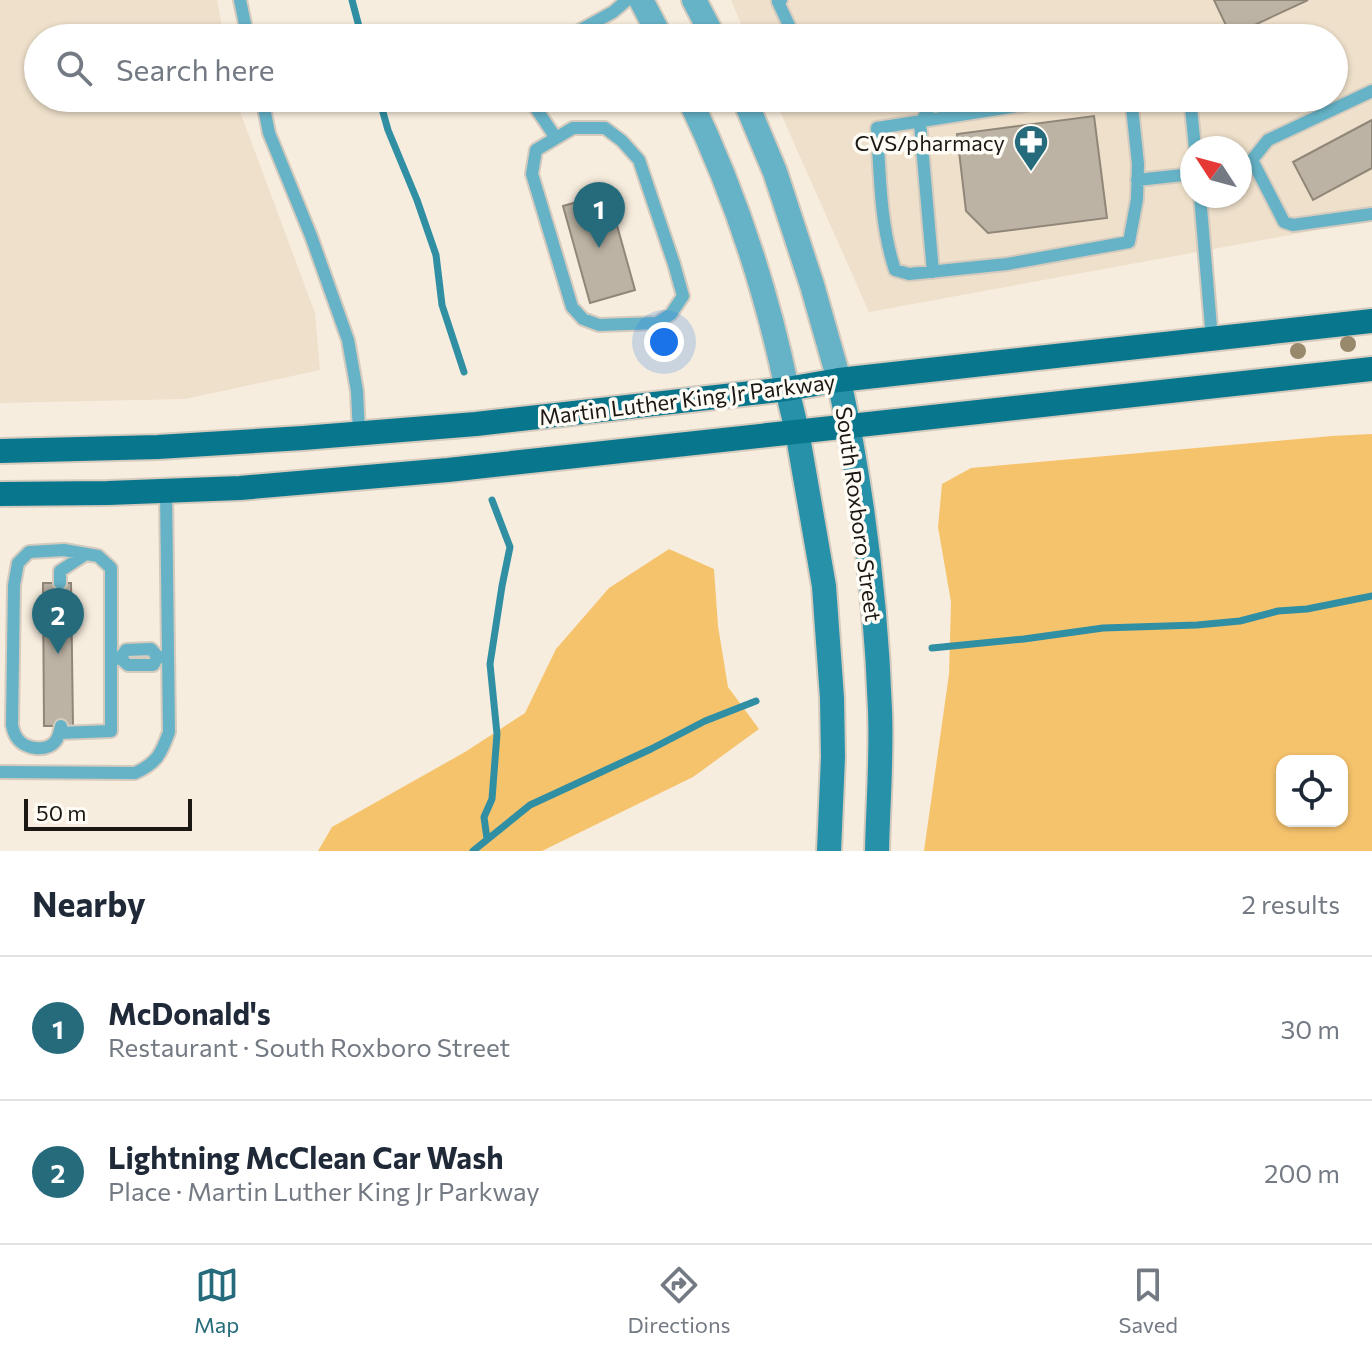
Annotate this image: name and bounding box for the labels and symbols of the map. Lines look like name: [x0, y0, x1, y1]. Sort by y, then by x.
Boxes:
pharmacy icon: CVS/pharmacy: [1012, 123, 1050, 173]
place label: CVS/pharmacy: [855, 129, 1005, 156]
north arrow: [1180, 136, 1252, 208]
pin: 1: [573, 182, 625, 248]
your location: [644, 322, 684, 362]
street label: Martin Luther King Jr Parkway: [537, 367, 837, 431]
street label: South Roxboro Street: [831, 405, 887, 623]
pin: 2: [32, 588, 84, 654]
scale bar: [24, 795, 192, 831]

